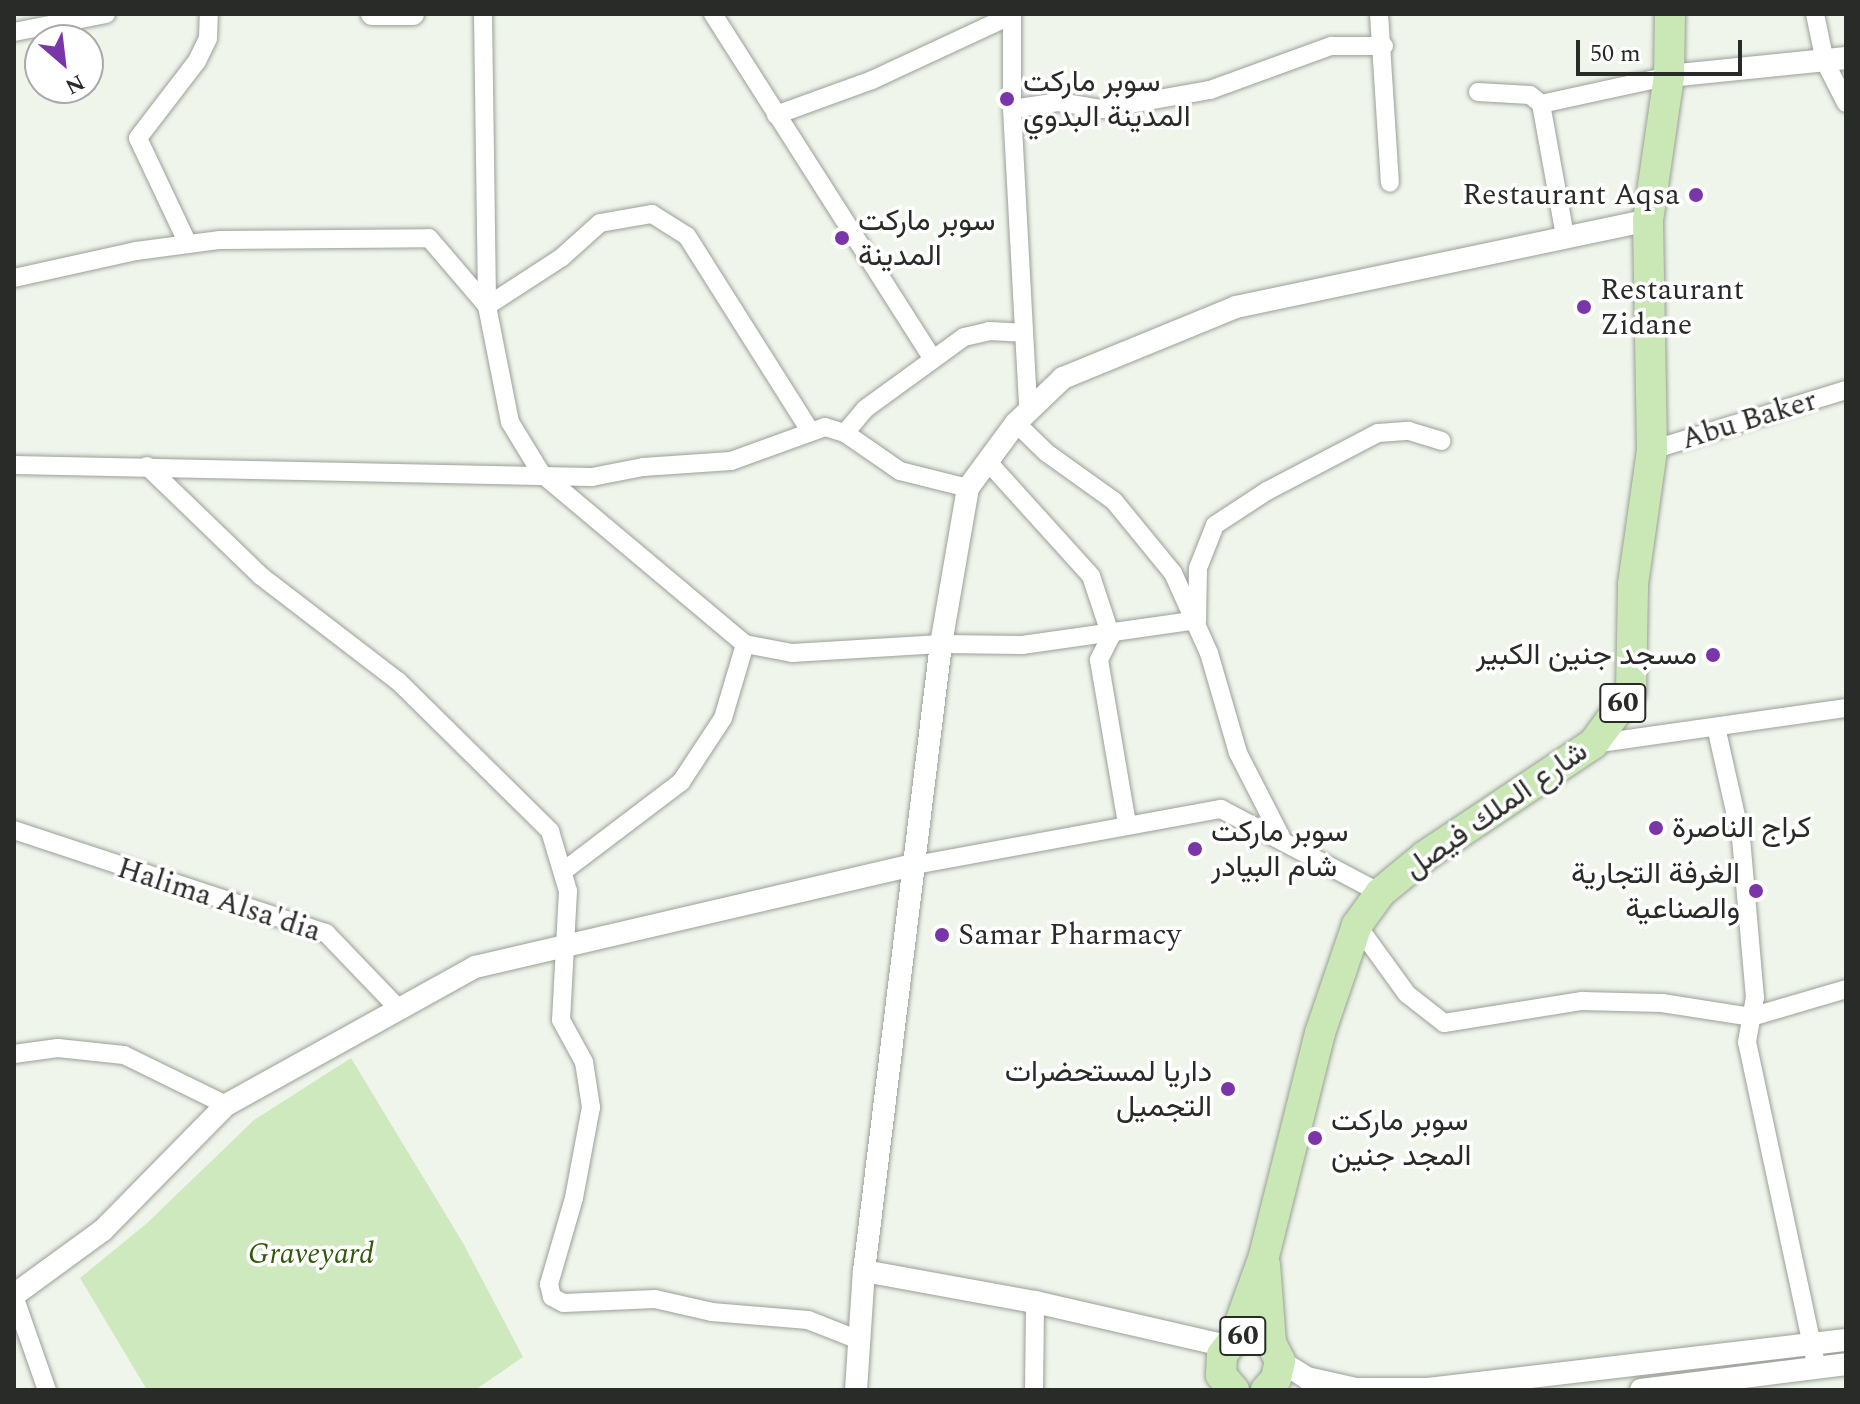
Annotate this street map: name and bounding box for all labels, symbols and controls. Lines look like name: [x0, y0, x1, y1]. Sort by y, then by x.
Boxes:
north arrow: [24, 24, 104, 104]
scale bar: [1580, 24, 1746, 74]
text: 50 m: [1590, 36, 1641, 72]
place label: سوبر ماركت المدينة البدوي: [1023, 64, 1191, 134]
text: N: [59, 65, 90, 103]
marker: سوبر ماركت المدينة البدوي: [998, 90, 1016, 108]
place label: Restaurant Aqsa: [1462, 177, 1680, 213]
marker: Restaurant Aqsa: [1687, 186, 1705, 204]
place label: سوبر ماركت المدينة: [858, 203, 995, 274]
marker: سوبر ماركت المدينة: [833, 229, 851, 247]
place label: Restaurant Zidane: [1600, 272, 1744, 342]
marker: Restaurant Zidane: [1575, 298, 1593, 316]
street label: Abu Baker: [1677, 382, 1821, 458]
place label: مسجد جنين الكبير: [1476, 637, 1697, 673]
marker: مسجد جنين الكبير: [1704, 646, 1722, 664]
road number: 60: [1599, 679, 1647, 727]
street label: شارع الملك فيصل: [1397, 733, 1595, 887]
place label: كراج الناصرة: [1672, 810, 1811, 846]
place label: سوبر ماركت شام البيادر: [1211, 814, 1348, 884]
marker: كراج الناصرة: [1647, 819, 1665, 837]
marker: سوبر ماركت شام البيادر: [1186, 840, 1204, 858]
street label: Halima Alsa'dia: [113, 850, 325, 950]
place label: الغرفة التجارية والصناعية: [1571, 856, 1740, 926]
marker: الغرفة التجارية والصناعية: [1747, 882, 1765, 900]
place label: Samar Pharmacy: [958, 917, 1181, 953]
marker: Samar Pharmacy: [933, 926, 951, 944]
place label: داريا لمستحضرات التجميل: [1005, 1054, 1212, 1124]
marker: داريا لمستحضرات التجميل: [1219, 1080, 1237, 1098]
place label: سوبر ماركت المجد جنين: [1331, 1103, 1471, 1174]
marker: سوبر ماركت المجد جنين: [1306, 1129, 1324, 1147]
park label: Graveyard: [248, 1236, 374, 1272]
road number: 60: [1219, 1312, 1267, 1360]

